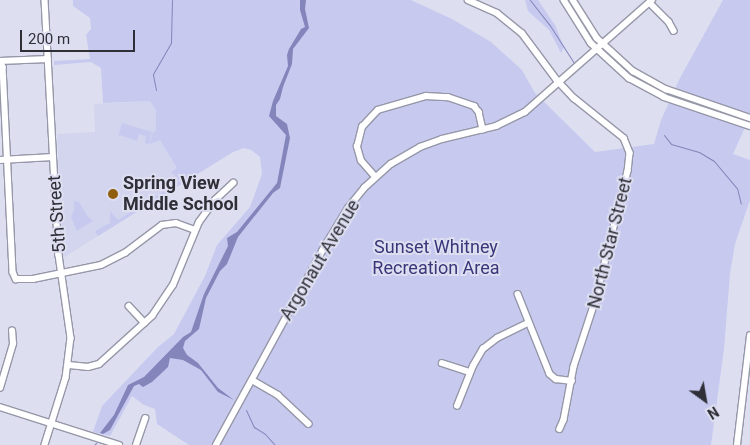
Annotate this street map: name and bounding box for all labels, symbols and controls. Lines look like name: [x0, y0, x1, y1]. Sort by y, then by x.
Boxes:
scale bar: [22, 20, 138, 52]
text: 200 m: [28, 30, 70, 48]
place label: Spring View Middle School: [123, 173, 238, 215]
street label: 5th Street: [44, 174, 70, 254]
street label: North Star Street: [583, 175, 637, 311]
marker: Spring View Middle School: [107, 188, 119, 200]
street label: Argonaut Avenue: [275, 196, 365, 324]
park label: Sunset Whitney Recreation Area: [372, 237, 500, 280]
north arrow: [680, 375, 730, 425]
text: N: [705, 403, 721, 422]

